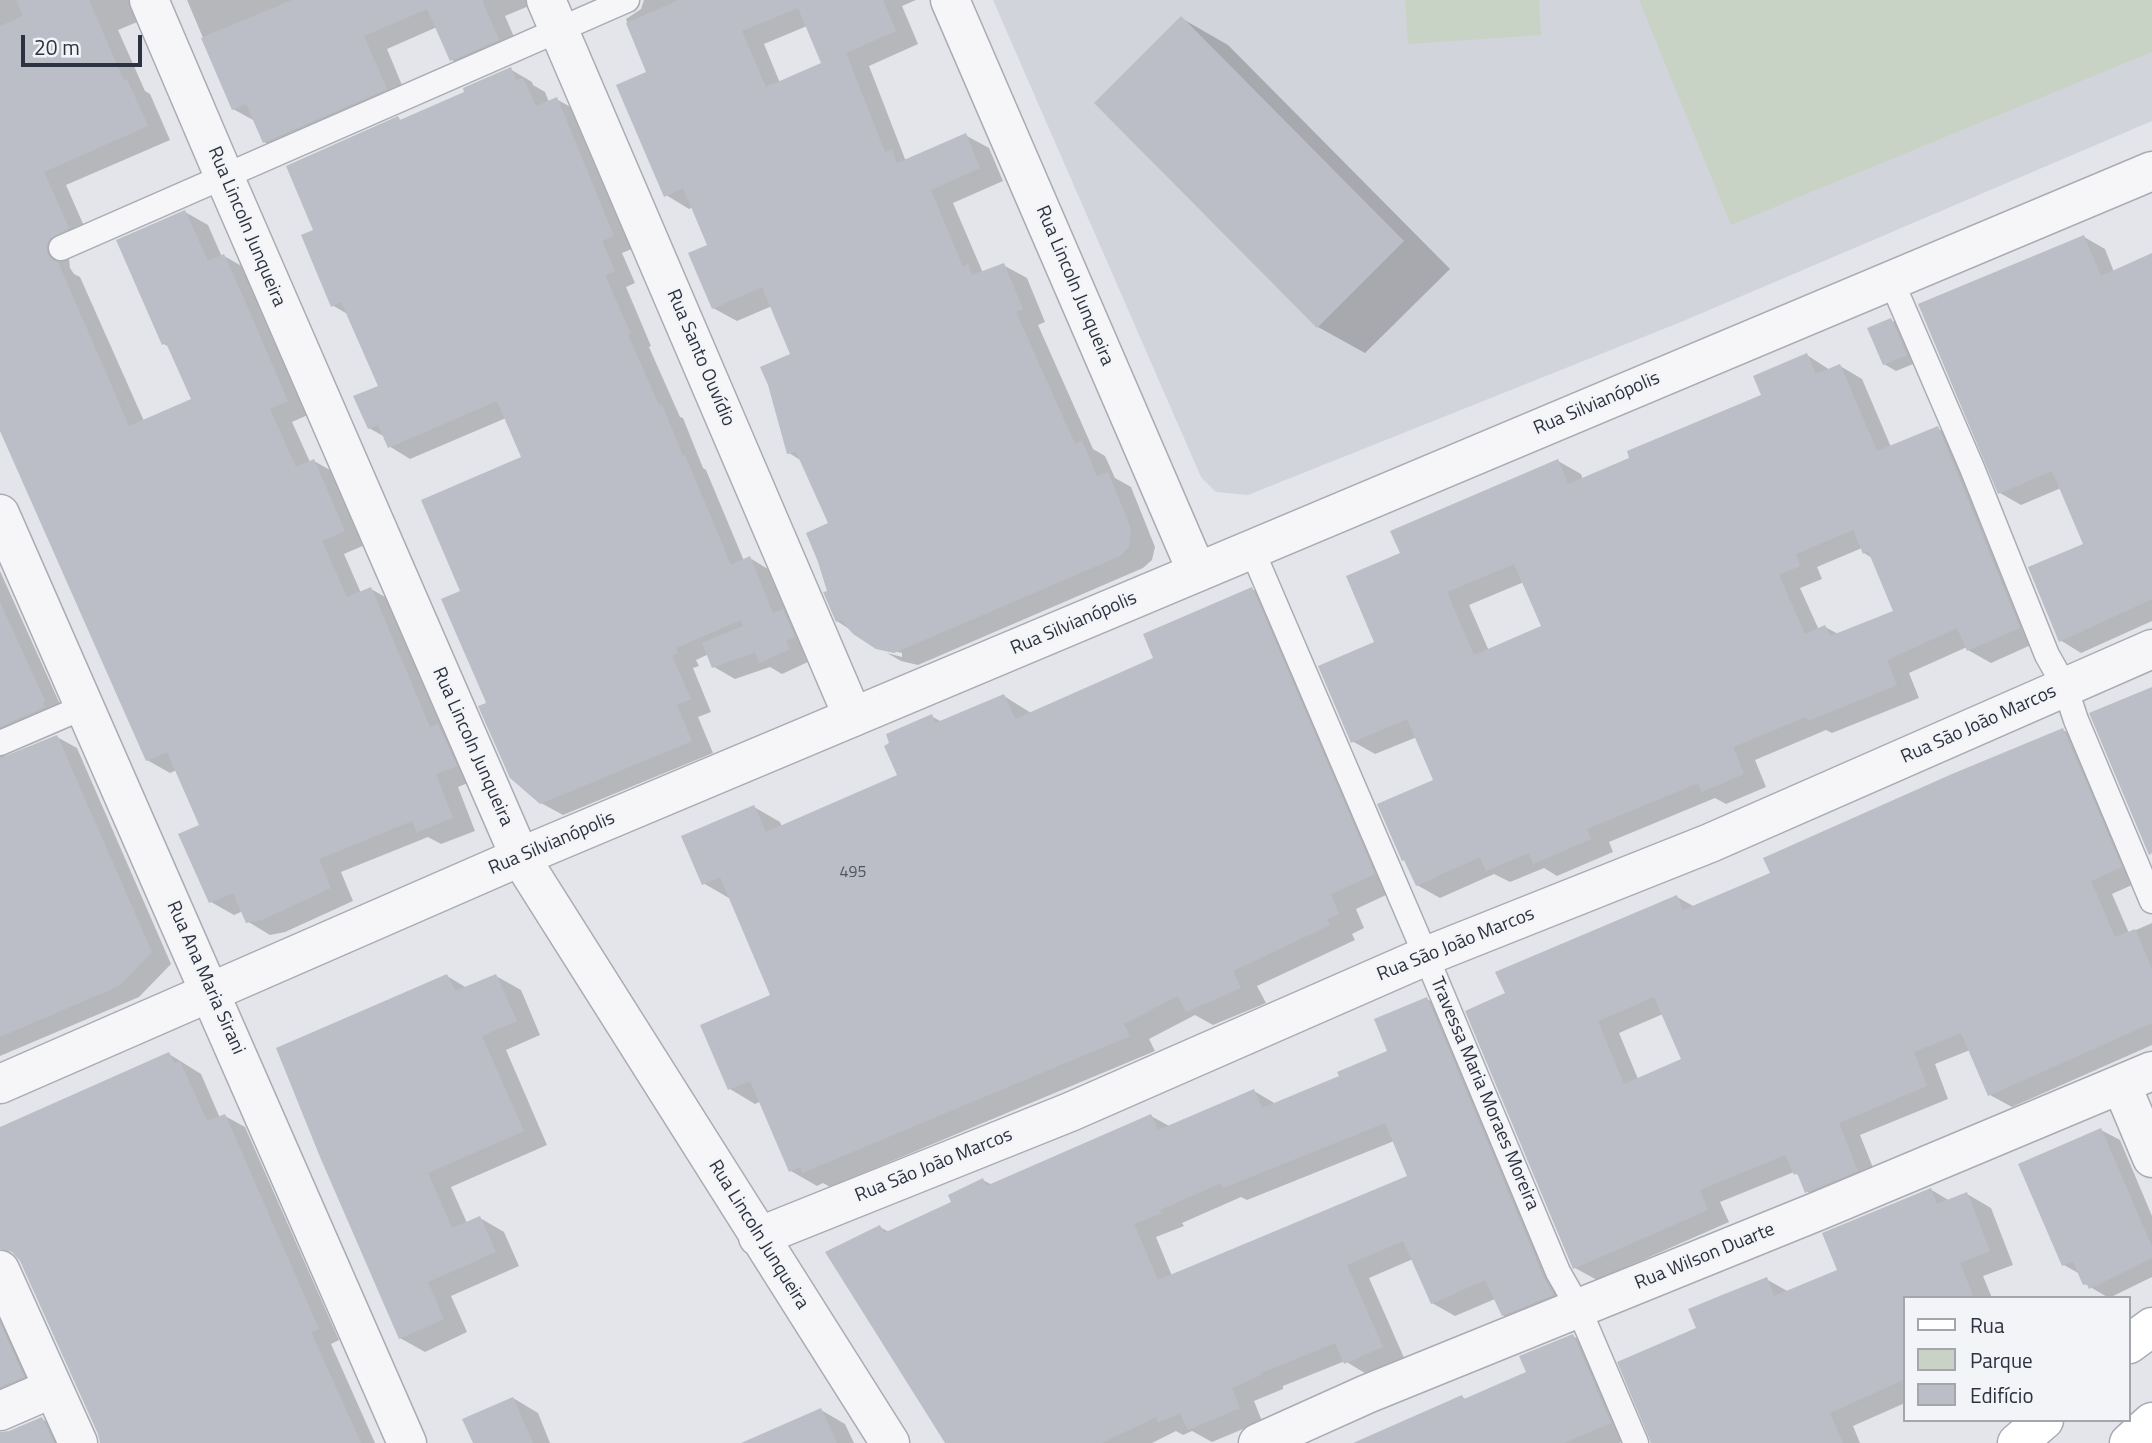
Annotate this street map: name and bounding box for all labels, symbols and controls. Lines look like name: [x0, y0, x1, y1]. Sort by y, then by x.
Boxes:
scale bar: [24, 21, 145, 65]
text: 20 m: [34, 31, 80, 63]
street label: Rua Lincoln Junqueira: [202, 144, 290, 310]
street label: Rua Lincoln Junqueira: [1030, 203, 1118, 369]
street label: Rua Santo Ouvídio: [661, 286, 739, 430]
street label: Rua Silvianópolis: [1531, 367, 1663, 441]
street label: Rua Silvianópolis: [1008, 587, 1140, 661]
street label: Rua Lincoln Junqueira: [427, 664, 517, 830]
street label: Rua São João Marcos: [1898, 681, 2060, 769]
street label: Rua Silvianópolis: [486, 807, 618, 881]
house number: 495: [840, 863, 866, 883]
street label: Rua Ana Maria Sirani: [161, 898, 249, 1058]
street label: Rua São João Marcos: [1374, 903, 1538, 987]
street label: Travessa Maria Moraes Moreira: [1424, 974, 1544, 1214]
street label: Rua São João Marcos: [852, 1124, 1016, 1208]
street label: Rua Lincoln Junqueira: [703, 1156, 813, 1314]
street label: Rua Wilson Duarte: [1632, 1219, 1778, 1295]
legend: [1904, 1296, 2131, 1422]
text: Rua: [1970, 1309, 2005, 1341]
text: Parque: [1970, 1344, 2033, 1376]
text: Edifício: [1970, 1379, 2034, 1411]

